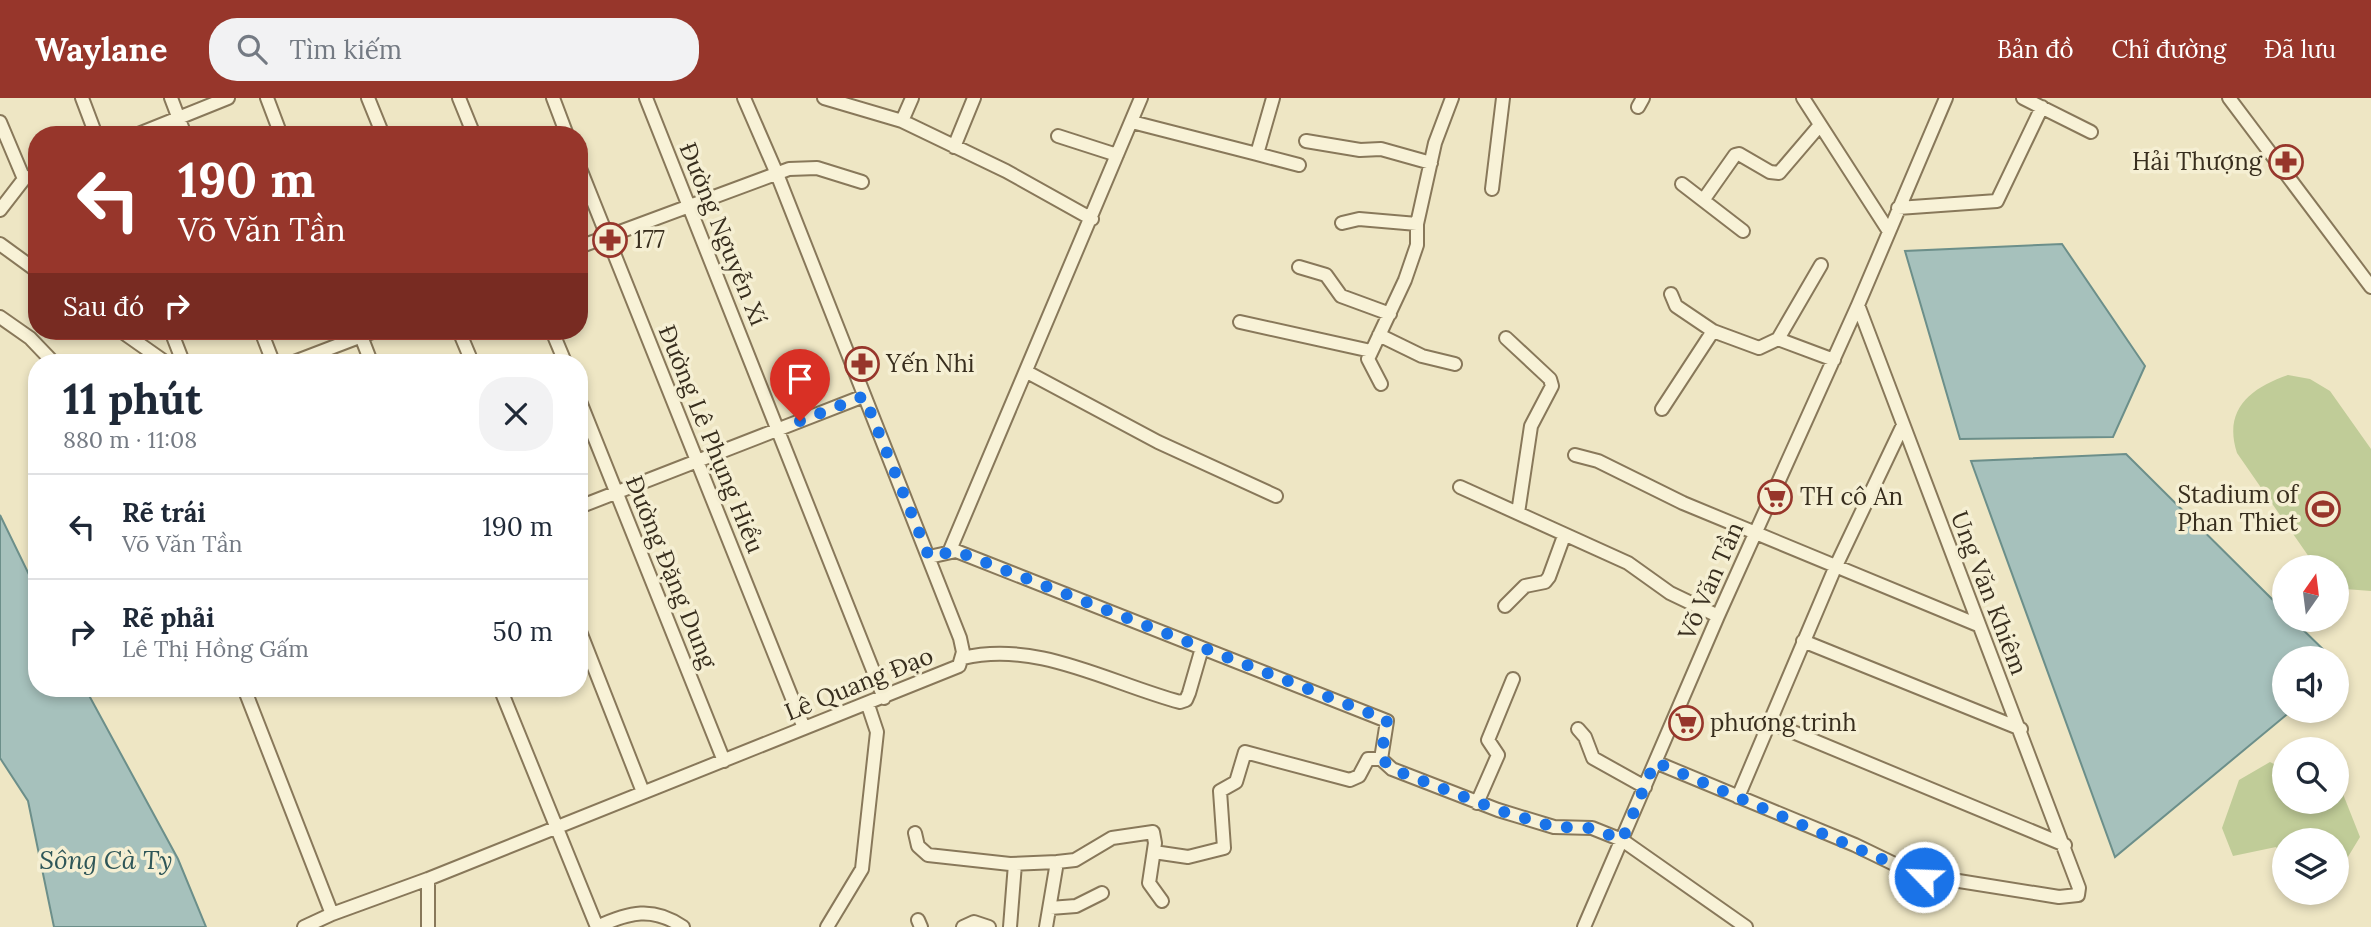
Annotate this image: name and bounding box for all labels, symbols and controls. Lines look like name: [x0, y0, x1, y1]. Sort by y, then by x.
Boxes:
search box: [209, 18, 699, 81]
text: Waylane: [35, 28, 167, 70]
icon: search: [233, 30, 271, 68]
text: Tìm kiếm: [289, 33, 402, 66]
text: Bản đồ: [1997, 34, 2074, 65]
text: Chỉ đường: [2112, 34, 2226, 65]
text: Đã lưu: [2264, 34, 2336, 65]
street label: Đường Nguyễn Xí: [673, 138, 774, 330]
pharmacy icon: Hải Thượng: [2267, 143, 2305, 181]
place label: Hải Thượng: [2132, 146, 2263, 177]
text: 190 m: [178, 148, 315, 210]
icon: left: [63, 154, 154, 245]
text: Võ Văn Tần: [178, 209, 346, 250]
pharmacy icon: 177: [591, 221, 629, 259]
place label: 177: [634, 224, 665, 255]
icon: right: [158, 287, 196, 325]
text: Sau đó: [63, 290, 144, 323]
street label: Đường Lê Phụng Hiểu: [651, 320, 771, 557]
pharmacy icon: Yến Nhi: [843, 345, 881, 383]
place label: Yến Nhi: [885, 348, 975, 379]
pin: [770, 349, 830, 421]
icon: arrive: [781, 360, 819, 398]
text: 11 phút: [63, 372, 202, 426]
button: close: [479, 377, 553, 451]
text: 880 m · 11:08: [63, 425, 197, 454]
street label: Đường Đặng Dung: [619, 471, 724, 673]
supermarket icon: TH cô An: [1756, 478, 1794, 516]
place label: Stadium of Phan Thiet: [2177, 479, 2300, 538]
place label: TH cô An: [1800, 481, 1903, 512]
sports icon: Stadium of Phan Thiet: [2304, 490, 2342, 528]
text: Rẽ trái: [122, 496, 206, 529]
street label: Ung Văn Khiêm: [1944, 507, 2035, 679]
icon: left: [63, 508, 101, 546]
text: 190 m: [482, 510, 553, 543]
street label: Võ Văn Tần: [1670, 517, 1750, 645]
text: Võ Văn Tần: [122, 529, 243, 558]
north arrow: [2272, 555, 2348, 632]
map controls: [2272, 555, 2349, 905]
text: Rẽ phải: [122, 601, 214, 634]
icon: right: [63, 613, 101, 651]
text: 50 m: [493, 615, 553, 648]
text: Lê Thị Hồng Gấm: [122, 634, 309, 663]
street label: Lê Quang Đạo: [780, 640, 938, 727]
button: sound: [2272, 646, 2349, 723]
supermarket icon: phương trinh: [1667, 704, 1705, 742]
place label: phương trinh: [1710, 707, 1857, 738]
button: search: [2272, 737, 2349, 814]
button: layers: [2272, 828, 2349, 905]
position arrow: [1887, 840, 1961, 914]
water label: Sông Cà Ty: [39, 843, 173, 876]

